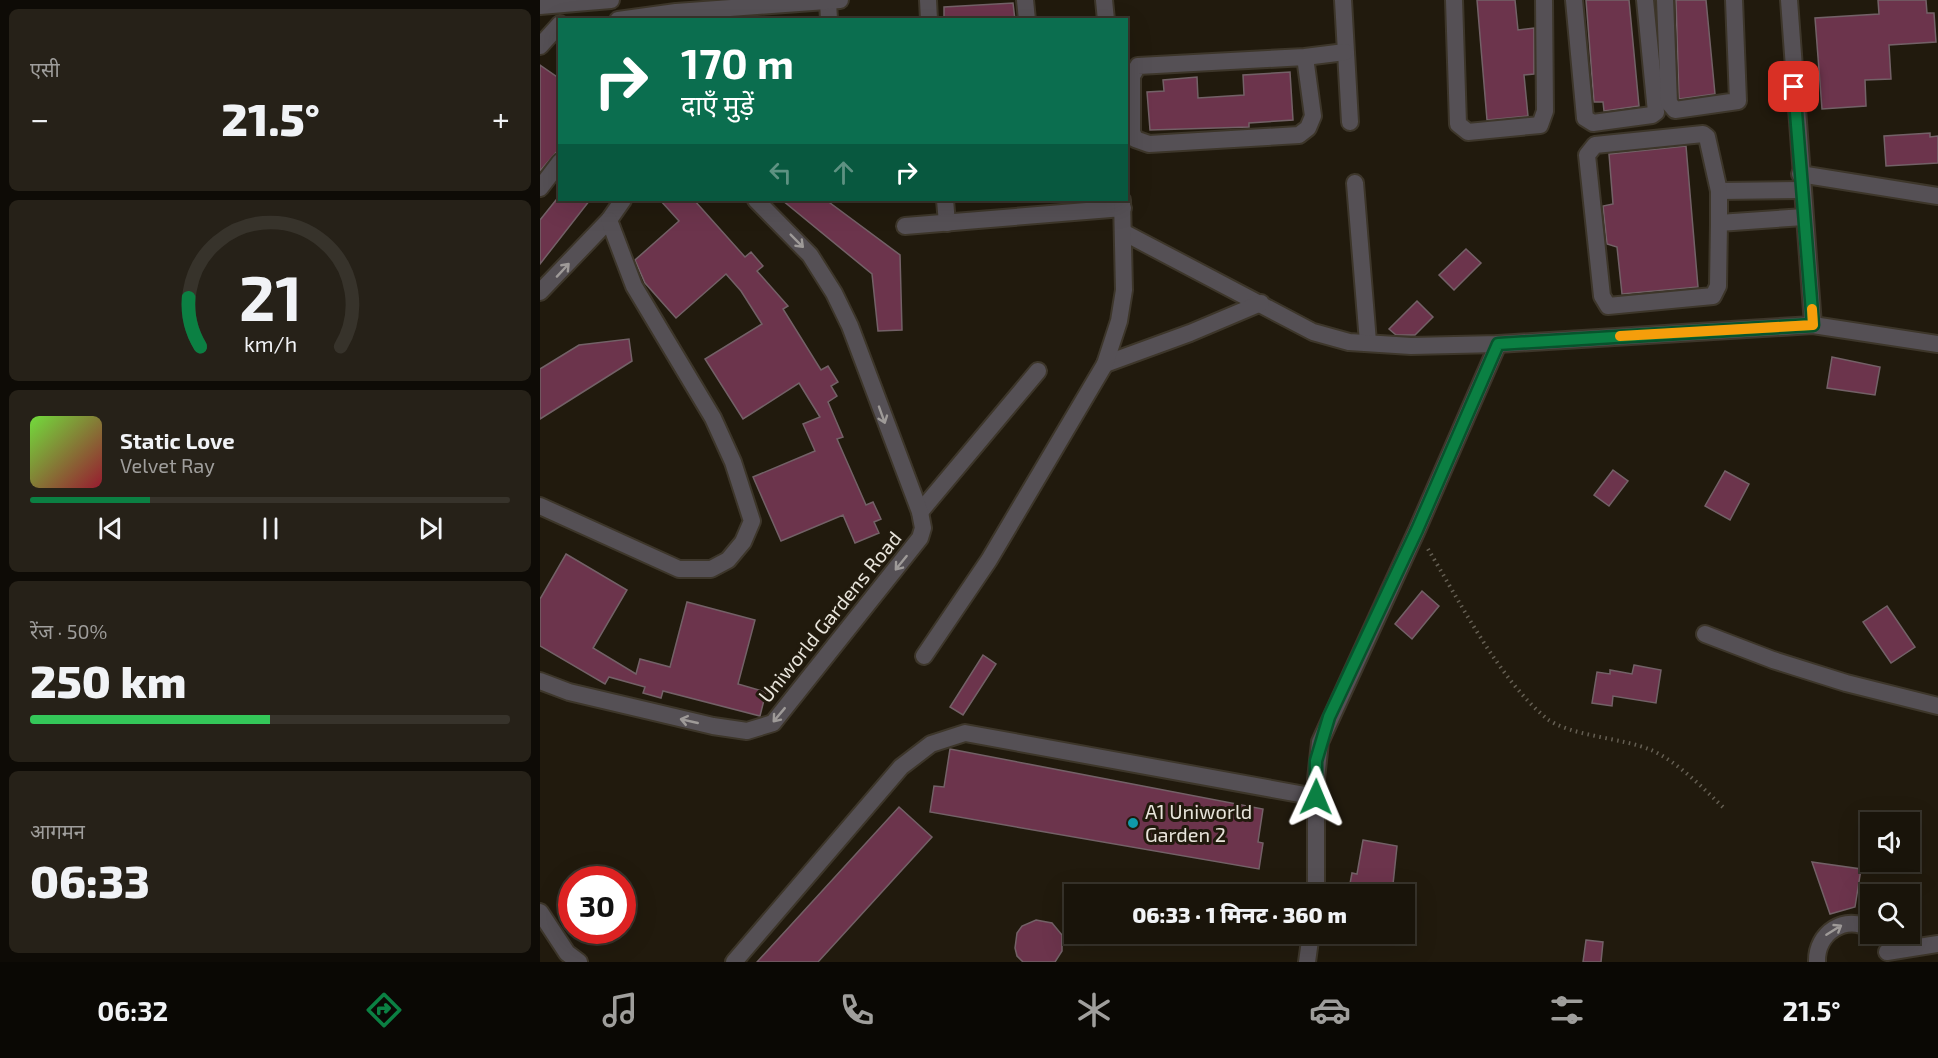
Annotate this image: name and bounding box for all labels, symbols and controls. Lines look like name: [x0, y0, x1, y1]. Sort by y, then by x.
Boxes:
text: 170 m: [681, 37, 794, 87]
icon: right: [582, 42, 660, 120]
text: एसी: [30, 57, 60, 81]
pin: [1768, 61, 1819, 112]
icon: arrive: [1777, 70, 1810, 103]
text: दाएँ मुड़ें: [681, 88, 754, 120]
text: 21.5°: [221, 91, 320, 145]
text: −: [30, 98, 49, 138]
text: +: [492, 98, 510, 138]
icon: left: [764, 156, 797, 189]
icon: ahead: [827, 156, 860, 189]
icon: right: [890, 156, 923, 189]
one-way arrow: [789, 234, 804, 249]
text: 21: [238, 260, 302, 335]
one-way arrow: [556, 262, 570, 277]
text: km/h: [243, 332, 297, 357]
one-way arrow: [878, 405, 889, 423]
text: Static Love: [120, 427, 235, 453]
text: Velvet Ray: [120, 453, 215, 477]
icon: previous: [94, 512, 127, 545]
icon: pause: [254, 512, 287, 545]
icon: next: [414, 512, 447, 545]
street label: Uniworld Gardens Road: [753, 526, 906, 707]
one-way arrow: [895, 555, 908, 571]
text: रेंज · 50%: [30, 619, 107, 643]
text: 250 km: [30, 653, 187, 707]
one-way arrow: [772, 707, 786, 722]
one-way arrow: [680, 714, 699, 726]
position arrow: [1284, 765, 1348, 829]
place label: A1 Uniworld Garden 2: [1145, 799, 1252, 846]
map controls: [1860, 812, 1920, 944]
button: sound: [1860, 812, 1920, 872]
marker: A1 Uniworld Garden 2: [1126, 816, 1140, 830]
text: आगमन: [30, 819, 85, 843]
text: 06:33: [30, 853, 150, 907]
speed limit sign: 30: [558, 866, 636, 944]
button: search: [1860, 884, 1920, 944]
text: 06:33 · 1 मिनट · 360 m: [1132, 901, 1347, 927]
one-way arrow: [1825, 924, 1842, 936]
icon: directions: [363, 989, 405, 1031]
icon: music: [599, 989, 641, 1031]
icon: phone: [836, 989, 878, 1031]
icon: climate: [1073, 989, 1115, 1031]
icon: car: [1309, 989, 1351, 1031]
icon: filters: [1546, 989, 1588, 1031]
text: 06:32: [97, 994, 168, 1026]
text: 21.5°: [1782, 994, 1841, 1026]

